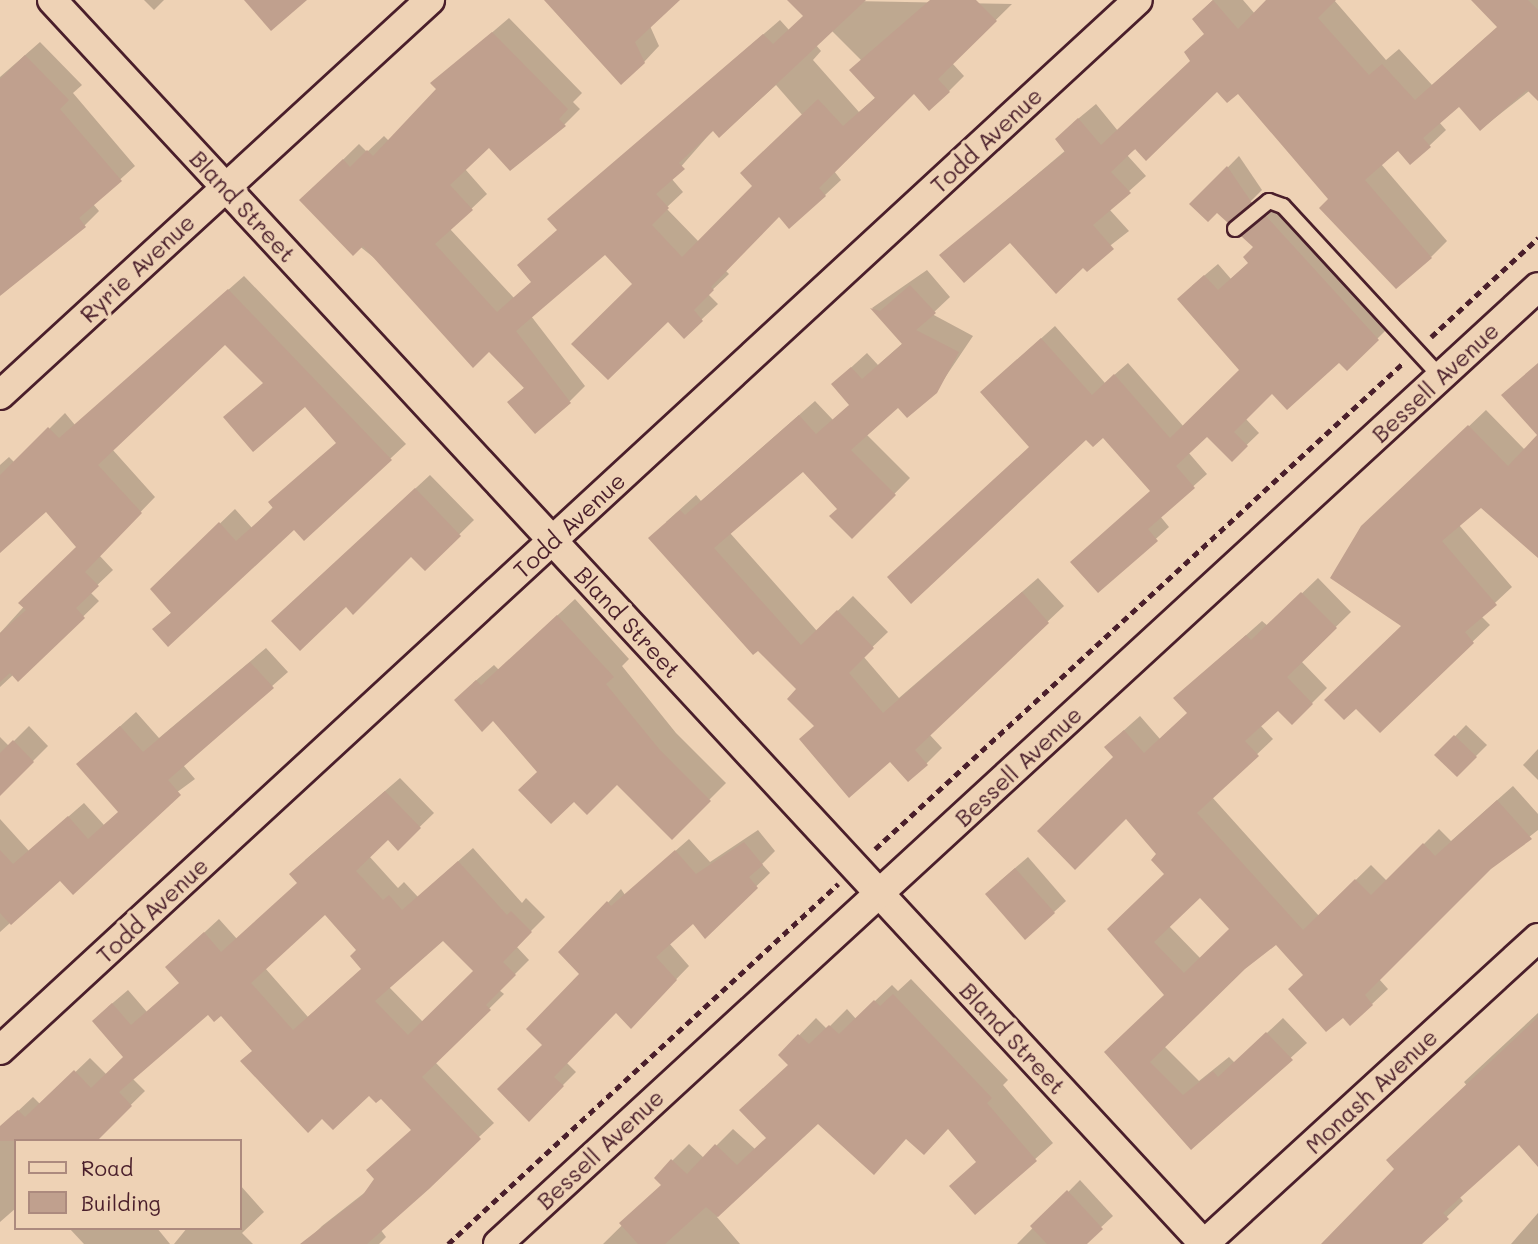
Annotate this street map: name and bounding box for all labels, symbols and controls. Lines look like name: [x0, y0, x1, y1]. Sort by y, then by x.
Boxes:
street label: Todd Avenue: [924, 81, 1048, 199]
street label: Bland Street: [184, 145, 302, 267]
street label: Ryrie Avenue: [74, 208, 200, 328]
street label: Bessell Avenue: [1366, 316, 1504, 448]
street label: Todd Avenue: [507, 466, 631, 584]
street label: Bland Street: [569, 561, 687, 683]
street label: Bessell Avenue: [949, 700, 1087, 832]
street label: Todd Avenue: [90, 851, 214, 969]
street label: Bland Street: [954, 977, 1072, 1099]
street label: Monash Avenue: [1299, 1023, 1443, 1159]
street label: Bessell Avenue: [531, 1083, 669, 1215]
legend: [14, 1139, 242, 1230]
text: Road: [81, 1154, 133, 1181]
text: Building: [81, 1189, 161, 1216]

